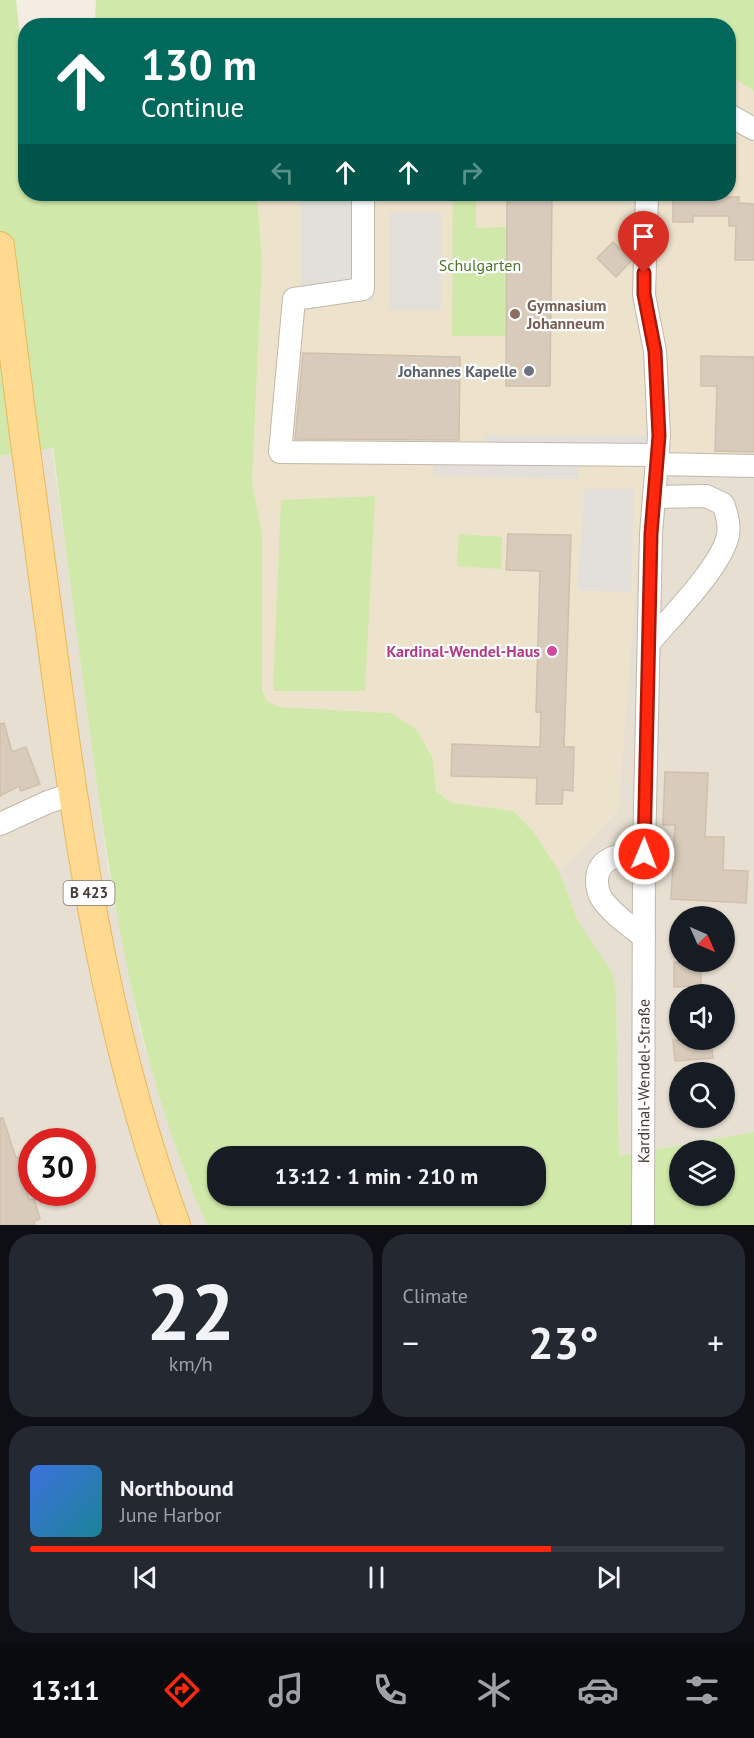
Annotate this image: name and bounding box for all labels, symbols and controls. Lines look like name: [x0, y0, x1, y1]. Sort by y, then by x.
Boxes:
text: 130 m: [141, 37, 257, 92]
icon: ahead: [42, 42, 120, 120]
text: Continue: [141, 90, 244, 124]
icon: left: [266, 156, 299, 189]
icon: ahead: [329, 156, 362, 189]
icon: ahead: [392, 156, 425, 189]
icon: right: [455, 156, 488, 189]
pin: [618, 211, 669, 273]
icon: arrive: [627, 220, 660, 253]
park label: Schulgarten: [439, 255, 521, 275]
place label: Gymnasium Johanneum: [526, 295, 607, 333]
marker: Gymnasium Johanneum: [508, 307, 522, 321]
place label: Johannes Kapelle: [397, 361, 517, 381]
marker: Johannes Kapelle: [522, 364, 536, 378]
place label: Kardinal-Wendel-Haus: [386, 641, 540, 661]
marker: Kardinal-Wendel-Haus: [545, 644, 559, 658]
position arrow: [612, 822, 676, 886]
road number: B 423: [64, 881, 115, 905]
north arrow: [669, 906, 735, 972]
map controls: [669, 906, 735, 1206]
button: sound: [669, 984, 735, 1050]
street label: Kardinal-Wendel-Straße: [633, 999, 654, 1163]
button: search: [669, 1062, 735, 1128]
speed limit sign: 30: [18, 1128, 96, 1206]
button: layers: [669, 1140, 735, 1206]
text: 13:12 · 1 min · 210 m: [275, 1162, 478, 1190]
text: 22: [147, 1261, 235, 1362]
text: Climate: [403, 1283, 468, 1309]
text: 23°: [528, 1313, 599, 1371]
text: −: [403, 1321, 419, 1364]
text: +: [707, 1321, 724, 1364]
text: km/h: [169, 1351, 213, 1377]
text: Northbound: [120, 1474, 234, 1502]
text: June Harbor: [120, 1502, 222, 1528]
icon: previous: [129, 1561, 162, 1594]
icon: pause: [360, 1561, 393, 1594]
icon: next: [592, 1561, 625, 1594]
icon: directions: [161, 1669, 203, 1711]
icon: music: [265, 1669, 307, 1711]
icon: phone: [369, 1669, 411, 1711]
icon: climate: [473, 1669, 515, 1711]
icon: car: [577, 1669, 619, 1711]
icon: filters: [681, 1669, 723, 1711]
text: 13:11: [31, 1673, 99, 1707]

